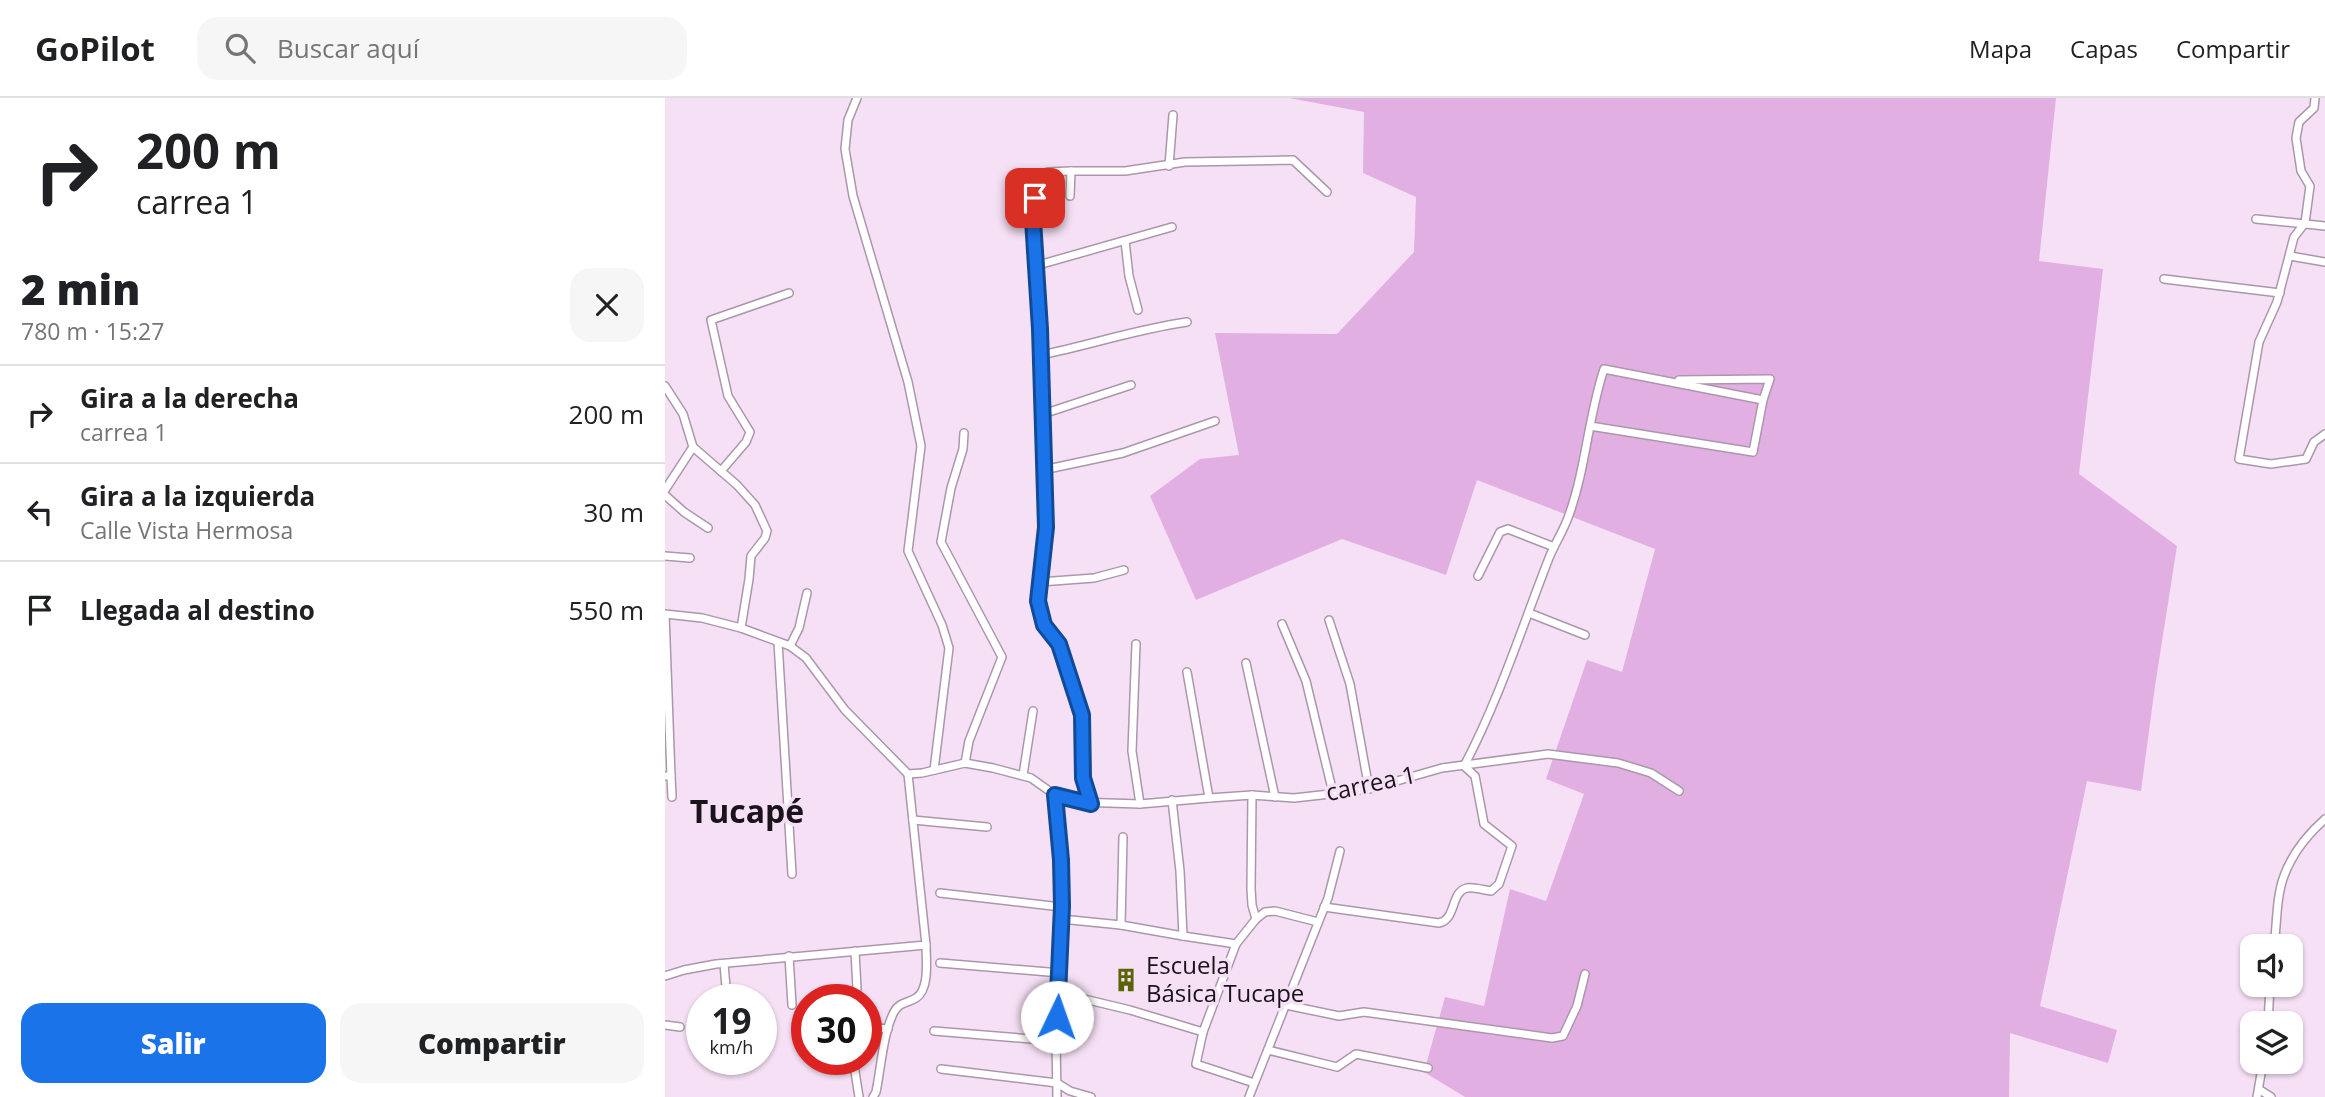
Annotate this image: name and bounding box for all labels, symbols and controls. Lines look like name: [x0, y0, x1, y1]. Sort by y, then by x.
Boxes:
search box: [197, 17, 687, 80]
text: GoPilot: [35, 26, 155, 71]
icon: search: [221, 29, 259, 67]
text: Buscar aquí: [277, 30, 419, 66]
text: Mapa: [1969, 32, 2032, 65]
text: Capas: [2070, 32, 2138, 65]
text: Compartir: [2176, 32, 2290, 65]
text: 200 m: [136, 117, 281, 183]
icon: right: [21, 126, 112, 217]
pin: [1005, 168, 1065, 228]
icon: arrive: [1016, 179, 1054, 217]
text: carrea 1: [136, 180, 258, 223]
text: 2 min: [21, 260, 140, 317]
button: close: [570, 268, 644, 342]
text: 780 m · 15:27: [21, 315, 164, 347]
text: Gira a la derecha: [80, 380, 299, 416]
icon: right: [21, 395, 59, 433]
text: 200 m: [569, 396, 644, 432]
text: carrea 1: [80, 416, 167, 448]
text: Gira a la izquierda: [80, 478, 315, 514]
icon: left: [21, 493, 59, 531]
text: 30 m: [583, 494, 644, 530]
text: Calle Vista Hermosa: [80, 514, 293, 546]
icon: arrive: [21, 591, 59, 629]
text: Llegada al destino: [80, 592, 315, 628]
text: 550 m: [569, 592, 644, 628]
street label: carrea 1: [1323, 757, 1419, 808]
district label: Tucapé: [690, 789, 804, 832]
map controls: [2240, 934, 2303, 1074]
button: sound: [2240, 934, 2303, 997]
place label: Escuela Básica Tucape: [1146, 948, 1304, 1009]
building icon: Escuela Básica Tucape: [1112, 966, 1140, 994]
position arrow: [1020, 980, 1094, 1054]
speed limit sign: 30: [791, 984, 882, 1075]
text: 19: [711, 997, 752, 1044]
button: Salir: [21, 1003, 326, 1083]
button: Compartir: [340, 1003, 644, 1083]
button: layers: [2240, 1011, 2303, 1074]
text: km/h: [710, 1035, 753, 1059]

